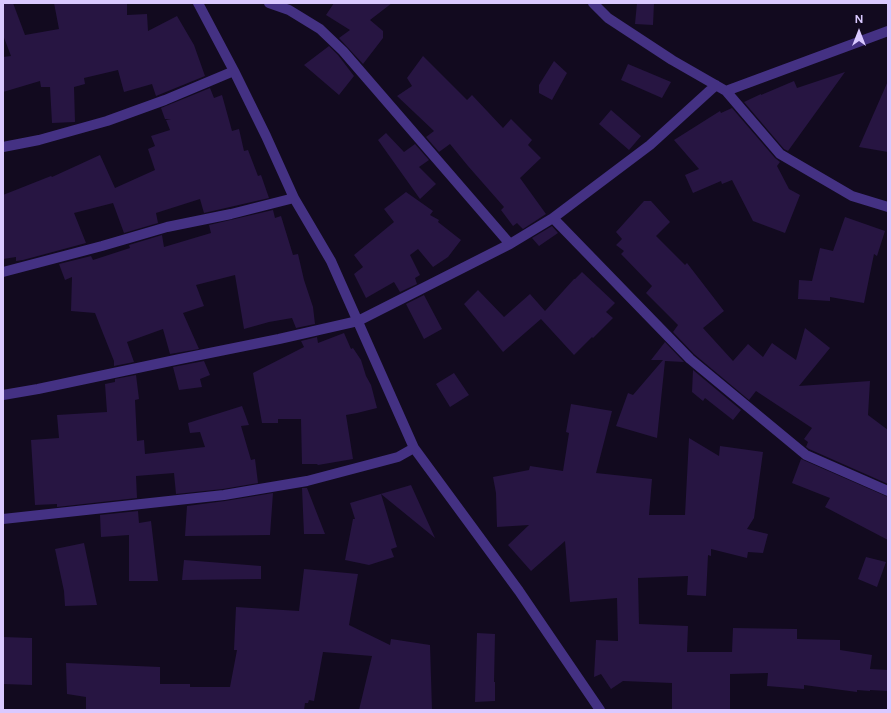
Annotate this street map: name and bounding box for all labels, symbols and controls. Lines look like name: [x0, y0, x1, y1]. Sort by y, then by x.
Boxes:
north arrow: [839, 12, 879, 52]
text: N: [855, 13, 863, 26]

